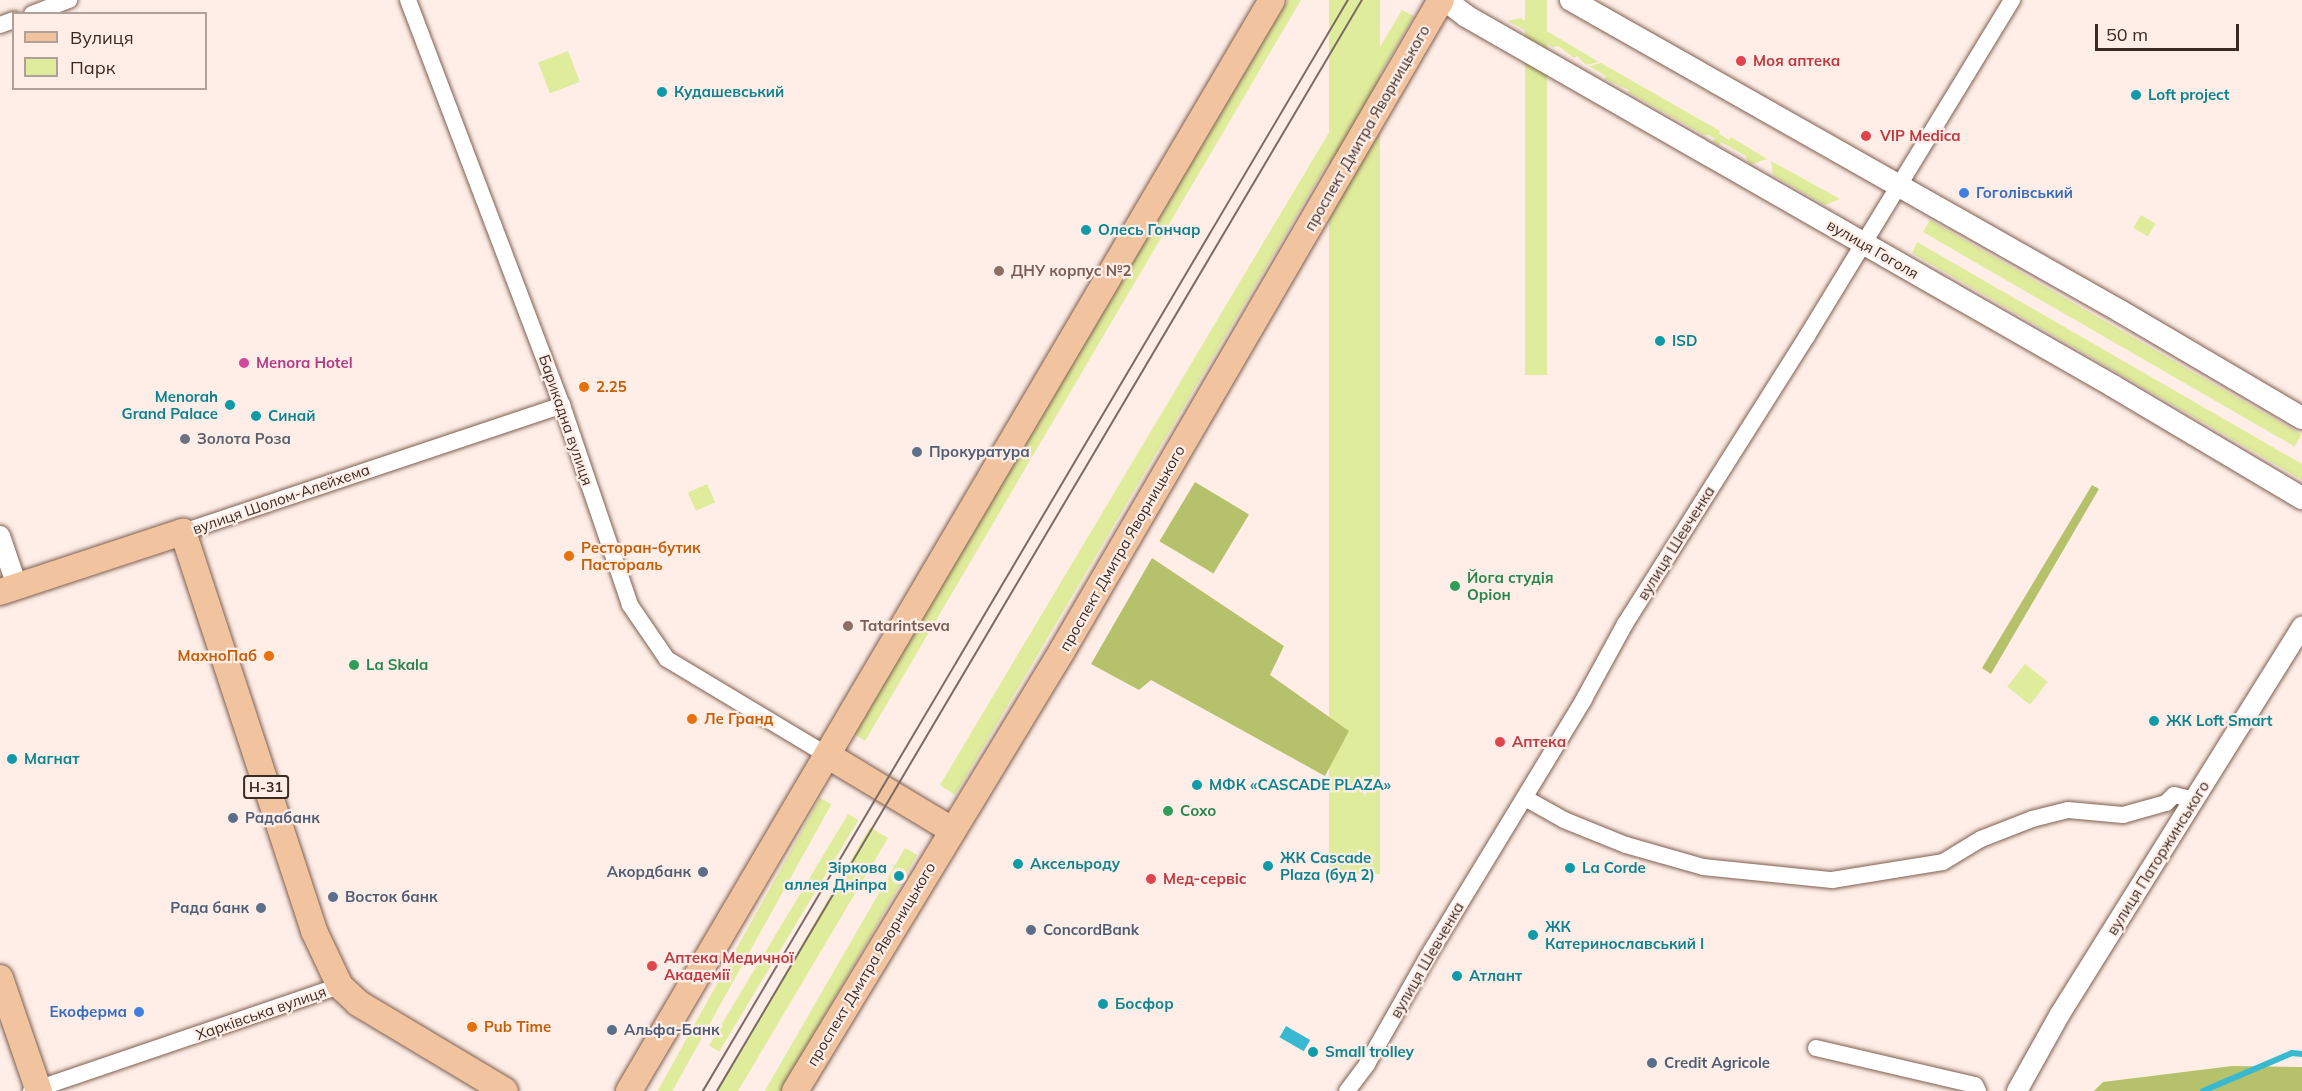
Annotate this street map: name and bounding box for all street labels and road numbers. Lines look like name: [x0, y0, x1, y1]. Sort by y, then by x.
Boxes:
street label: проспект Дмитра Яворницького: [1301, 22, 1433, 234]
street label: вулиця Гоголя: [1824, 216, 1922, 282]
street label: Барикадна вулиця: [535, 352, 597, 488]
street label: проспект Дмитра Яворницького: [1056, 442, 1188, 654]
street label: вулиця Шолом-Алейхема: [190, 460, 372, 538]
street label: вулиця Шевченка: [1634, 483, 1718, 603]
road number: Н-31: [242, 776, 290, 798]
street label: вулиця Паторжинського: [2103, 778, 2213, 938]
street label: проспект Дмитра Яворницького: [803, 859, 939, 1069]
street label: вулиця Шевченка: [1386, 899, 1468, 1021]
street label: Харківська вулиця: [194, 982, 328, 1044]

